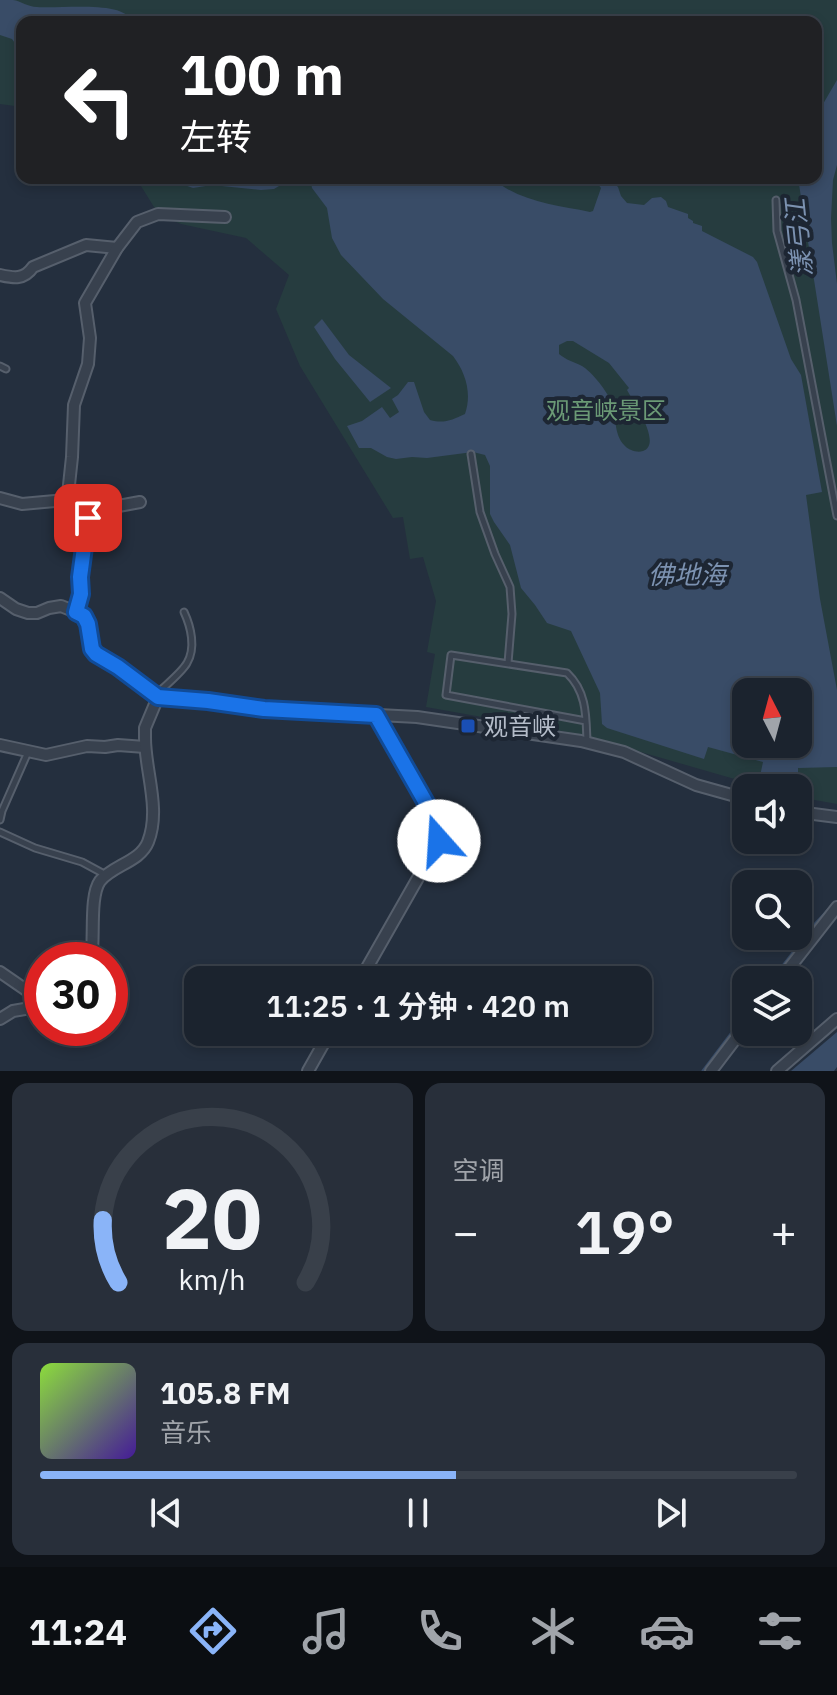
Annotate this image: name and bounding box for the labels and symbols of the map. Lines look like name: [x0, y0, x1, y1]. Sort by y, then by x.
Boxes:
water label: 漾弓江: [777, 194, 819, 279]
park label: 观音峡景区: [546, 394, 666, 426]
pin: [54, 484, 122, 552]
water label: 佛地海: [648, 557, 730, 591]
north arrow: [732, 678, 812, 758]
place label: 观音峡: [484, 710, 556, 742]
marker: 观音峡: [459, 717, 477, 735]
position arrow: [397, 799, 481, 883]
speed limit sign: 30: [24, 942, 128, 1046]

